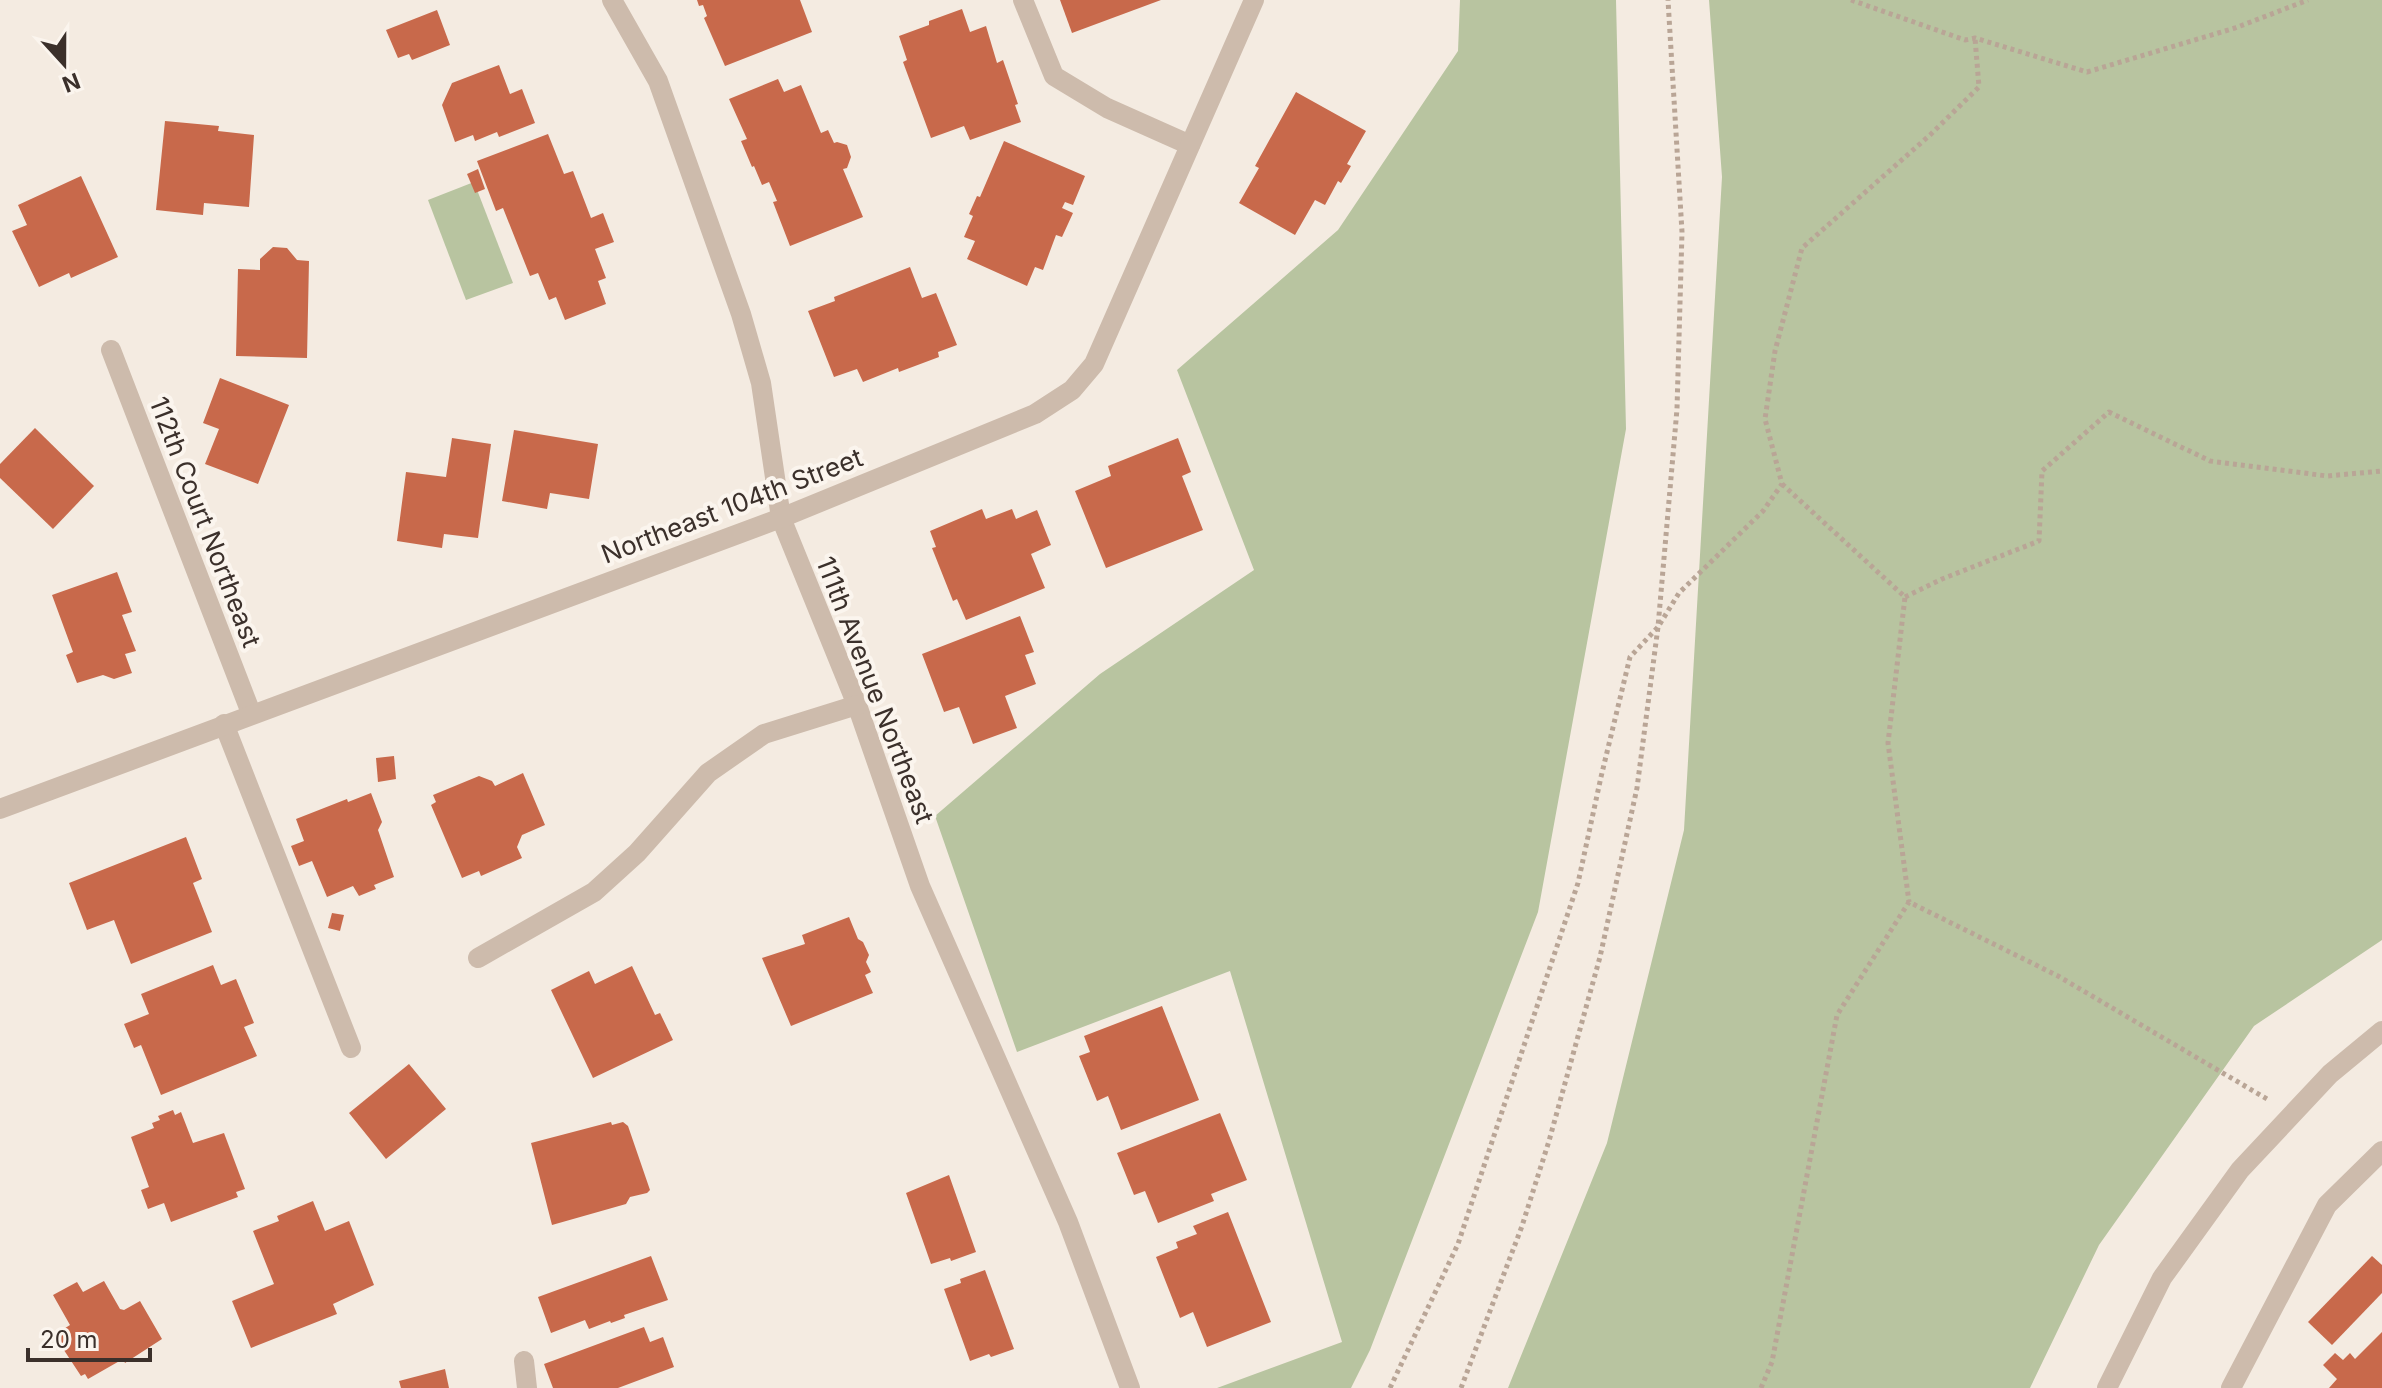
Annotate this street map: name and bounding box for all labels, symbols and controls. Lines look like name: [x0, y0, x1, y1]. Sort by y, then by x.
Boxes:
north arrow: [24, 24, 104, 104]
text: N: [59, 68, 84, 98]
street label: 112th Court Northeast: [143, 392, 268, 651]
street label: Northeast 104th Street: [597, 441, 867, 570]
street label: 111th Avenue Northeast: [810, 552, 941, 828]
scale bar: [28, 1312, 150, 1362]
text: 20 m: [40, 1325, 98, 1354]

